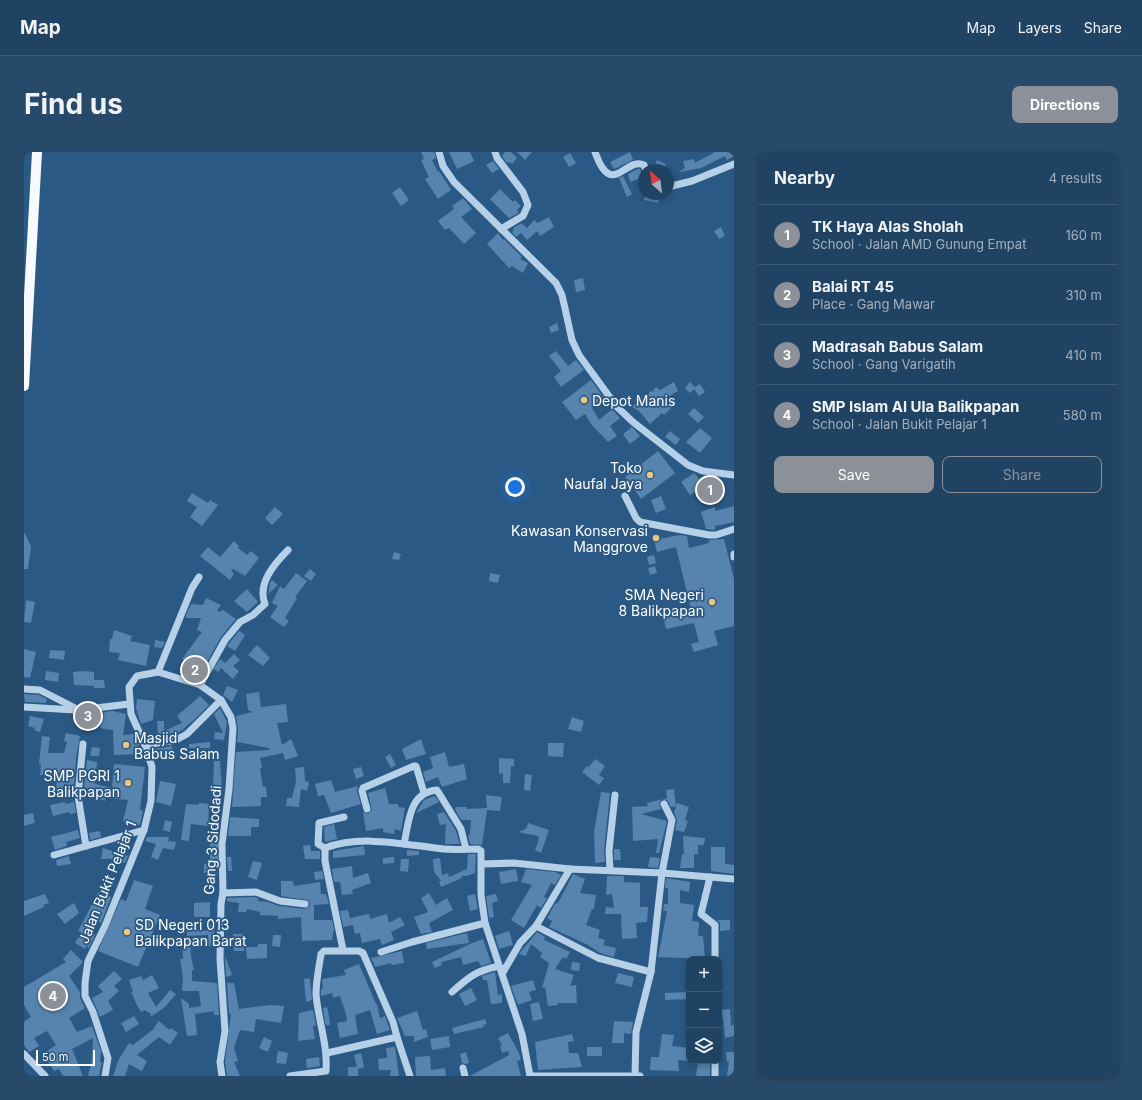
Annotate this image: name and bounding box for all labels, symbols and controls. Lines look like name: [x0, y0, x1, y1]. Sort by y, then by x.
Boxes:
text: Map: [20, 16, 61, 39]
text: Map: [967, 19, 996, 36]
text: Layers: [1018, 19, 1062, 36]
text: Share: [1084, 19, 1122, 36]
button: Directions: [1012, 86, 1118, 123]
text: Find us: [24, 87, 123, 121]
north arrow: [638, 164, 674, 200]
text: Nearby: [774, 168, 835, 188]
text: 4 results: [1049, 170, 1102, 186]
text: TK Haya Alas Sholah: [812, 217, 964, 236]
text: 1: [784, 227, 790, 243]
text: 160 m: [1065, 227, 1102, 243]
text: School · Jalan AMD Gunung Empat: [812, 236, 1026, 252]
text: Balai RT 45: [812, 277, 894, 296]
text: 2: [783, 287, 791, 303]
text: 310 m: [1065, 287, 1102, 303]
text: Place · Gang Mawar: [812, 296, 935, 312]
text: Madrasah Babus Salam: [812, 337, 983, 356]
text: 3: [783, 347, 791, 363]
text: 410 m: [1065, 347, 1102, 363]
text: School · Gang Varigatih: [812, 356, 956, 372]
place label: Depot Manis: [592, 392, 675, 409]
marker: Depot Manis: [579, 395, 589, 405]
text: SMP Islam Al Ula Balikpapan: [812, 397, 1019, 416]
text: 4: [783, 407, 791, 423]
text: 580 m: [1063, 407, 1102, 423]
text: School · Jalan Bukit Pelajar 1: [812, 416, 987, 432]
button: Save: [774, 456, 934, 493]
button: Share: [942, 456, 1102, 493]
place label: Toko Naufal Jaya: [564, 459, 642, 492]
marker: Toko Naufal Jaya: [645, 470, 655, 480]
pin: 1: [697, 475, 723, 505]
your location: [505, 477, 525, 497]
place label: Kawasan Konservasi Manggrove: [511, 522, 648, 555]
marker: Kawasan Konservasi Manggrove: [651, 533, 661, 543]
place label: SMA Negeri 8 Balikpapan: [619, 586, 704, 619]
marker: SMA Negeri 8 Balikpapan: [707, 597, 717, 607]
pin: 2: [182, 655, 208, 685]
pin: 3: [75, 701, 101, 731]
place label: Masjid Babus Salam: [134, 729, 220, 762]
marker: Masjid Babus Salam: [121, 740, 131, 750]
place label: SMP PGRI 1 Balikpapan: [44, 767, 120, 800]
marker: SMP PGRI 1 Balikpapan: [123, 778, 133, 788]
street label: Gang 3 Sidodadi: [200, 785, 224, 895]
street label: Jalan Bukit Pelajar 1: [75, 818, 139, 946]
place label: SD Negeri 013 Balikpapan Barat: [135, 916, 247, 949]
marker: SD Negeri 013 Balikpapan Barat: [122, 927, 132, 937]
map controls: [686, 956, 722, 1064]
button: +: [686, 956, 722, 992]
pin: 4: [40, 981, 66, 1011]
button: −: [686, 992, 722, 1028]
button: layers: [686, 1028, 722, 1064]
scale bar: [36, 1048, 95, 1067]
text: 50 m: [42, 1050, 68, 1064]

